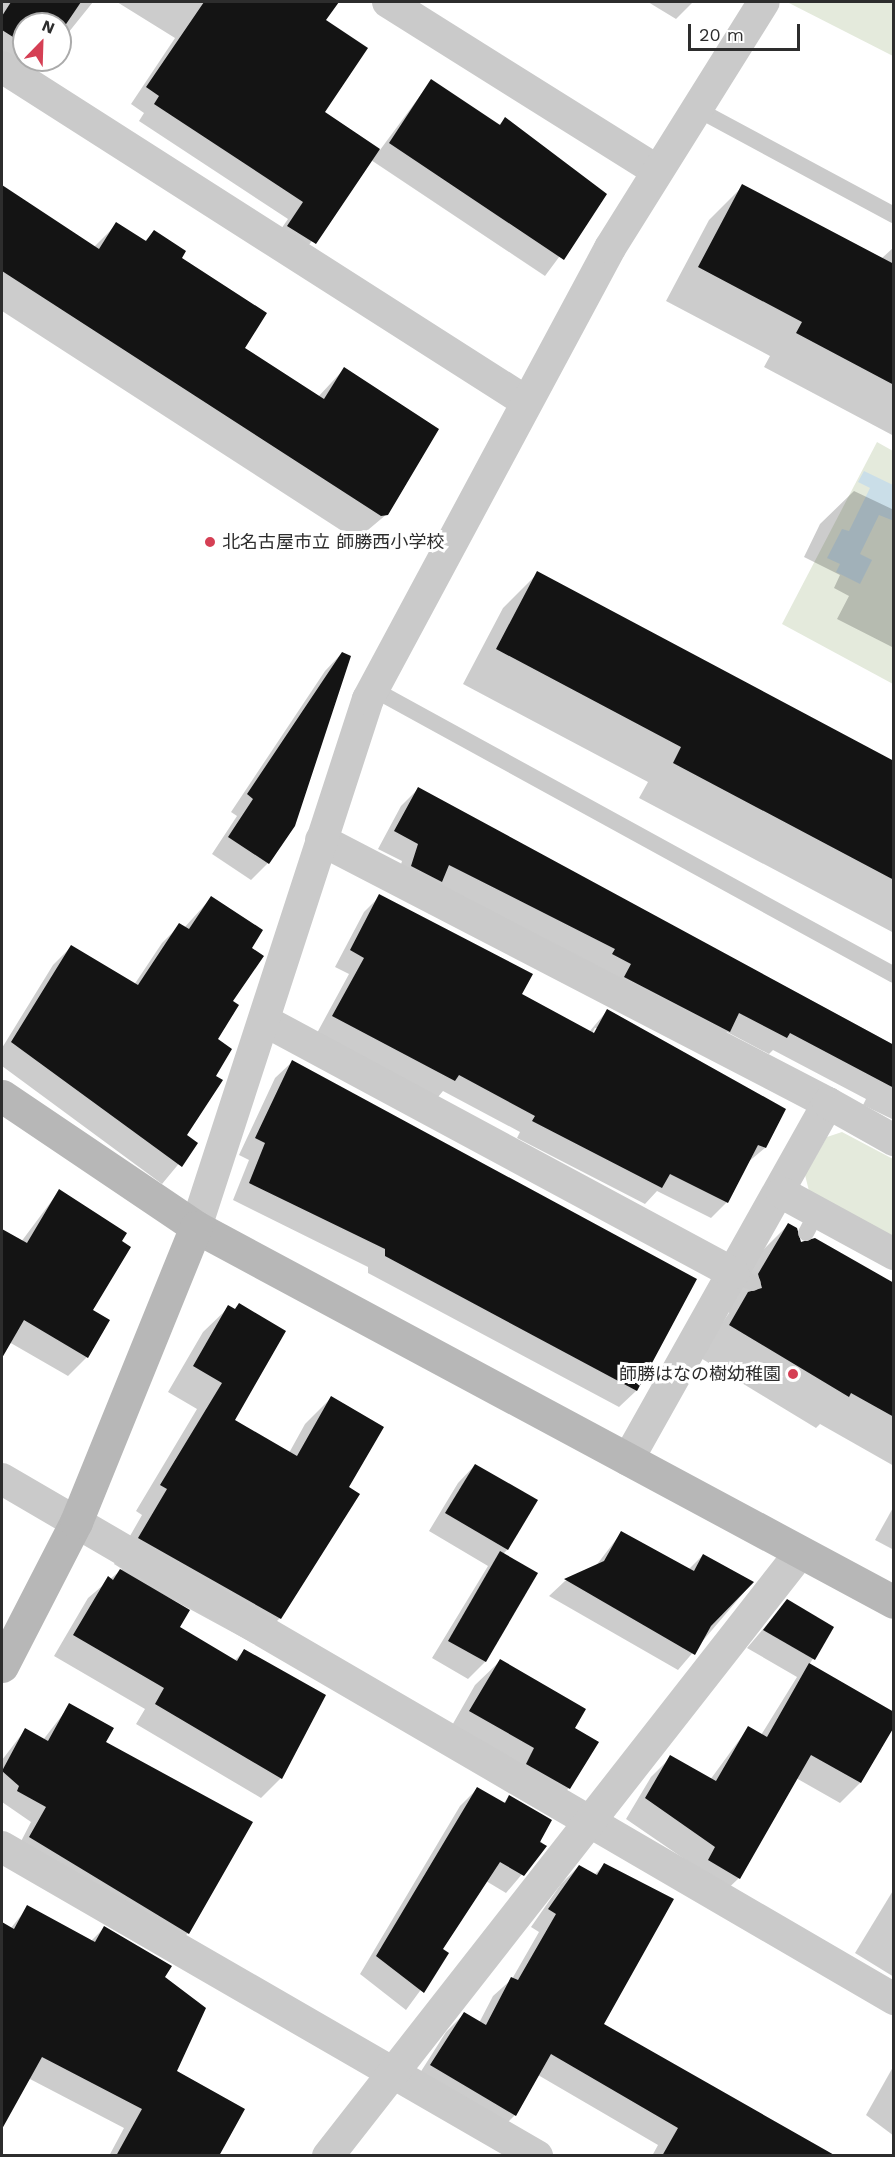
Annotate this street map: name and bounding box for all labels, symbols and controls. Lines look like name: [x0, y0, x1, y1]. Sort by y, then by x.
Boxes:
north arrow: [12, 12, 72, 72]
scale bar: [691, 12, 804, 50]
text: N: [39, 16, 58, 38]
text: 20 m: [699, 24, 744, 45]
place label: 北名古屋市立 師勝西小学校: [222, 531, 444, 553]
marker: 北名古屋市立 師勝西小学校: [203, 535, 217, 549]
place label: 師勝はなの樹幼稚園: [619, 1363, 781, 1385]
marker: 師勝はなの樹幼稚園: [786, 1367, 800, 1381]

